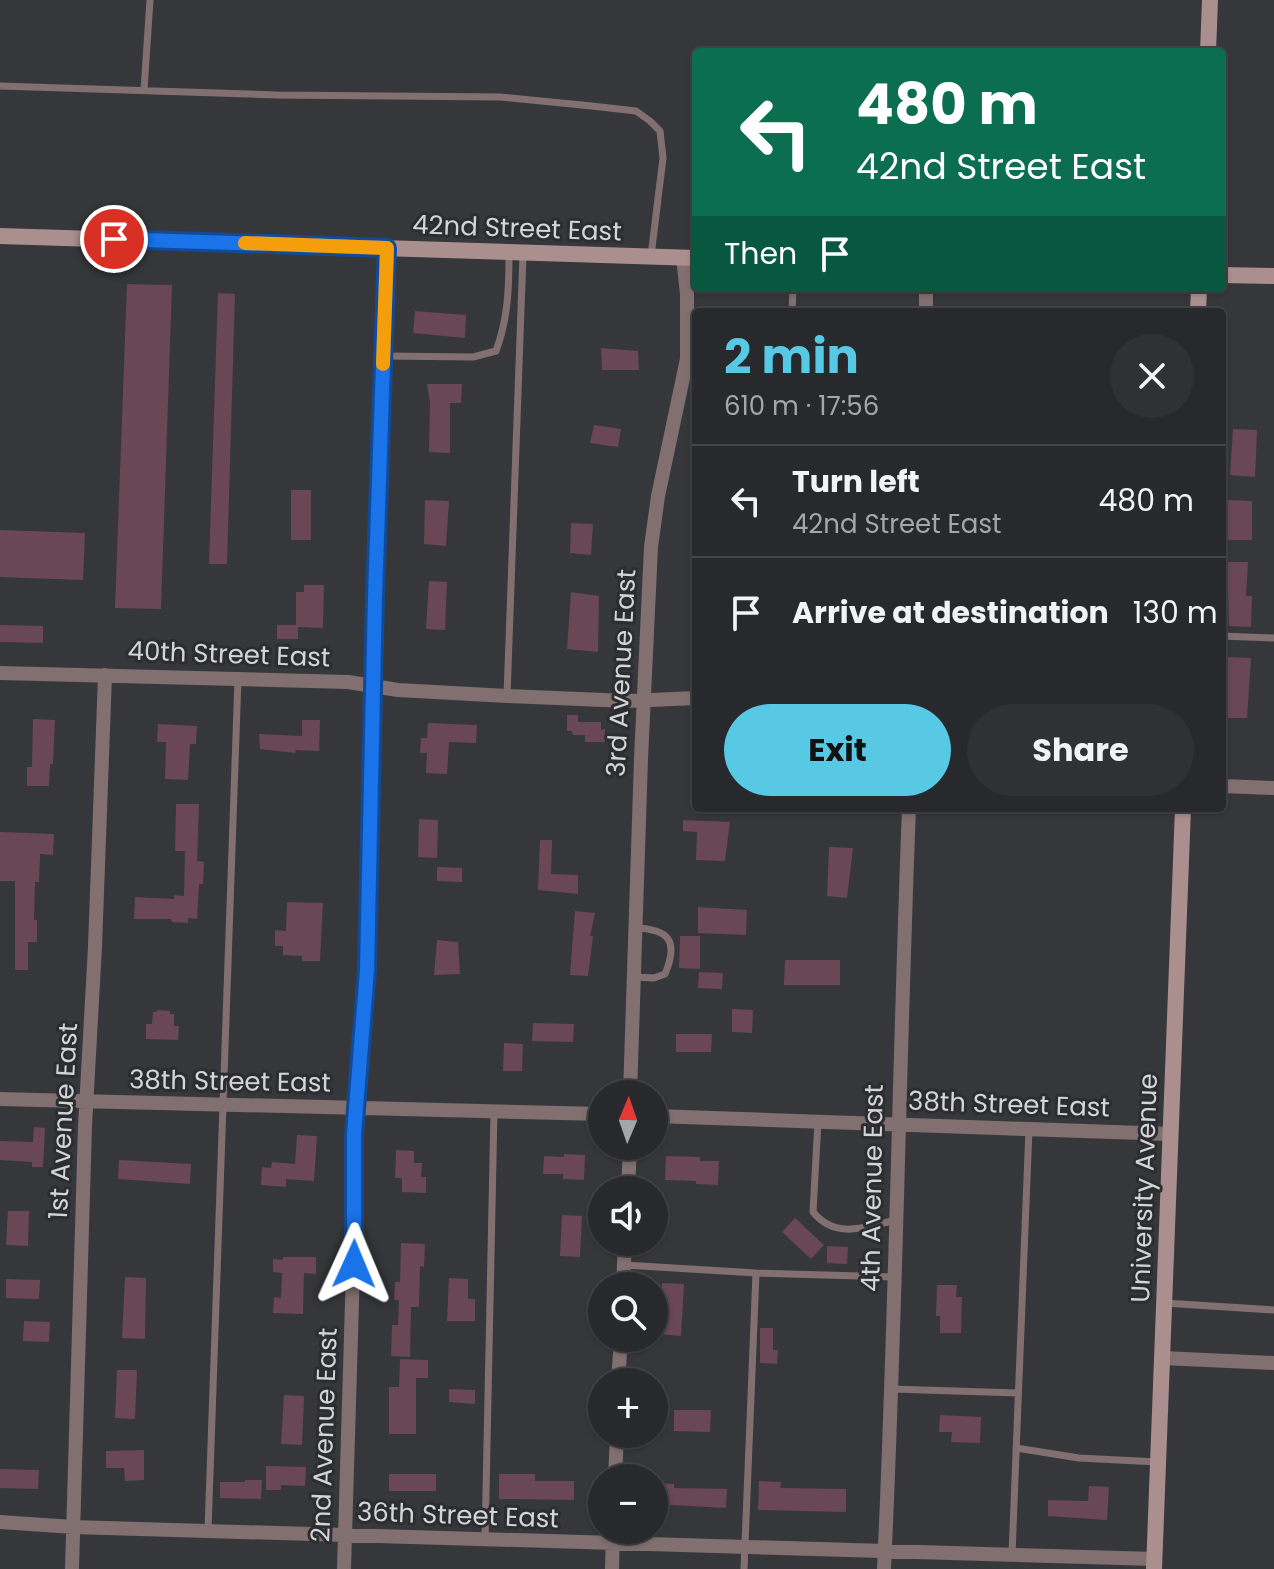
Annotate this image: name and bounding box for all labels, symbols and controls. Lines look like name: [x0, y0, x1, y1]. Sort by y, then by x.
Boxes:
text: 480 m: [856, 65, 1038, 144]
icon: left: [724, 80, 828, 184]
text: 42nd Street East: [856, 141, 1146, 192]
pin: [80, 205, 148, 273]
street label: 42nd Street East: [412, 206, 622, 250]
icon: arrive: [92, 217, 136, 261]
text: Then: [724, 232, 797, 275]
icon: arrive: [813, 232, 857, 276]
text: 2 min: [724, 323, 859, 390]
button: close: [1110, 334, 1194, 418]
text: 610 m · 17:56: [724, 388, 879, 424]
text: Turn left: [792, 460, 920, 503]
icon: left: [724, 479, 768, 523]
text: 480 m: [1098, 479, 1194, 522]
text: 42nd Street East: [792, 506, 1001, 542]
street label: 3rd Avenue East: [598, 568, 644, 778]
icon: arrive: [724, 591, 768, 635]
text: Arrive at destination: [792, 591, 1109, 634]
text: 130 m: [1133, 591, 1218, 634]
street label: 40th Street East: [127, 632, 331, 676]
button: Exit: [724, 704, 951, 796]
button: Share: [967, 704, 1194, 796]
street label: 1st Avenue East: [40, 1022, 86, 1220]
street label: 38th Street East: [129, 1061, 331, 1101]
street label: University Avenue: [1122, 1073, 1166, 1303]
north arrow: [588, 1080, 668, 1160]
map controls: [588, 1080, 668, 1544]
street label: 38th Street East: [908, 1082, 1110, 1126]
street label: 4th Avenue East: [852, 1084, 892, 1292]
button: sound: [588, 1176, 668, 1256]
position arrow: [312, 1222, 396, 1306]
button: search: [588, 1272, 668, 1352]
street label: 2nd Avenue East: [302, 1327, 346, 1543]
button: +: [588, 1368, 668, 1448]
button: −: [588, 1464, 668, 1544]
street label: 36th Street East: [356, 1493, 560, 1537]

